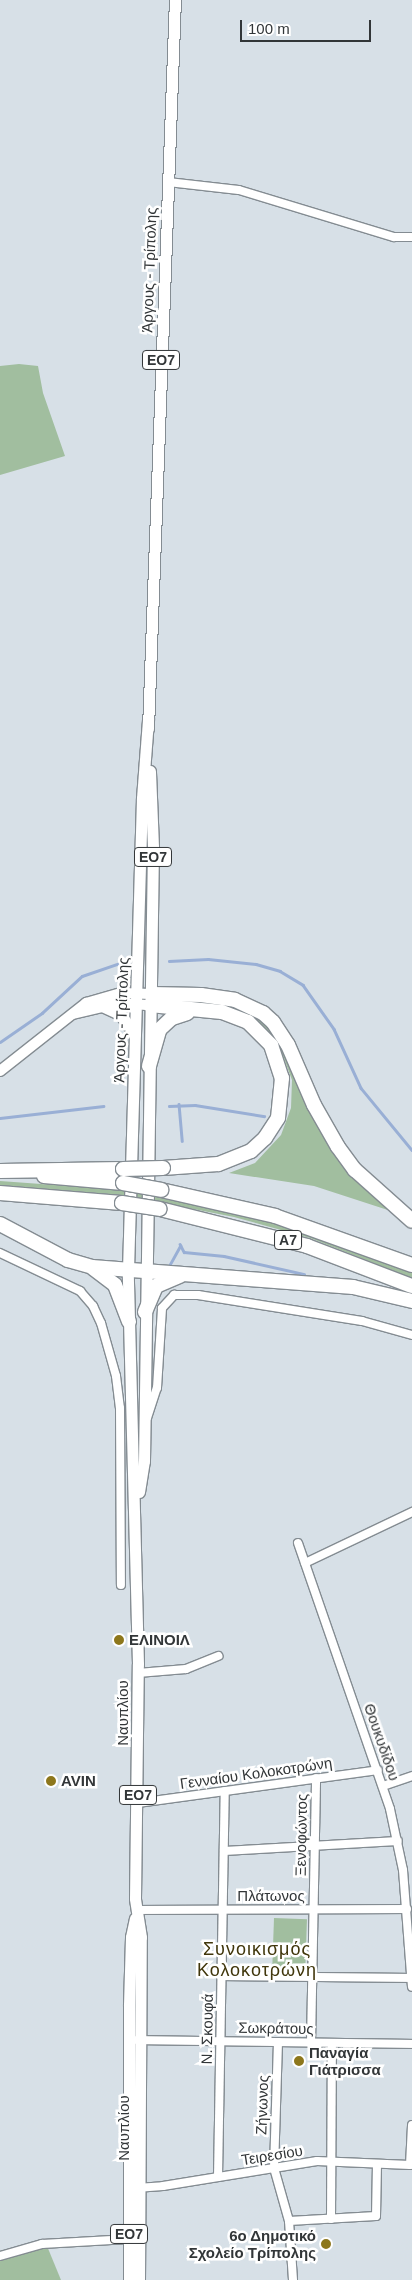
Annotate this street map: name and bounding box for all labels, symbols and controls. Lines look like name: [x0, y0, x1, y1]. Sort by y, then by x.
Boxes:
scale bar: [242, 10, 373, 42]
text: 100 m: [248, 20, 290, 37]
street label: Άργους - Τρίπολης: [138, 207, 160, 333]
road number: ΕΟ7: [141, 348, 181, 372]
road number: ΕΟ7: [133, 846, 173, 869]
street label: Άργους - Τρίπολης: [110, 957, 132, 1083]
road number: Α7: [273, 1228, 303, 1252]
place label: ΕΛΙΝΟΙΛ: [129, 1631, 190, 1649]
marker: ΕΛΙΝΟΙΛ: [113, 1634, 125, 1646]
street label: Ναυπλίου: [114, 1680, 132, 1746]
street label: Θουκυδίδου: [360, 1701, 404, 1783]
street label: Γενναίου Κολοκοτρώνη: [179, 1753, 333, 1793]
place label: AVIN: [61, 1772, 96, 1790]
marker: AVIN: [45, 1775, 57, 1787]
road number: ΕΟ7: [118, 1784, 158, 1806]
street label: Ξενοφώντος: [291, 1794, 311, 1876]
street label: Πλάτωνος: [237, 1887, 305, 1905]
district label: Συνοικισμός Κολοκοτρώνη: [196, 1939, 318, 1982]
street label: Ν. Σκουφά: [197, 1993, 217, 2065]
street label: Σωκράτους: [238, 2018, 314, 2038]
place label: Παναγία Γιάτρισσα: [309, 2043, 381, 2078]
marker: Παναγία Γιάτρισσα: [293, 2055, 305, 2067]
street label: Ζήνωνος: [252, 2075, 272, 2135]
street label: Ναυπλίου: [115, 2095, 133, 2161]
street label: Τειρεσίου: [240, 2141, 304, 2169]
road number: ΕΟ7: [109, 2222, 149, 2246]
place label: 6ο Δημοτικό Σχολείο Τρίπολης: [189, 2226, 316, 2261]
marker: 6ο Δημοτικό Σχολείο Τρίπολης: [320, 2238, 332, 2250]

